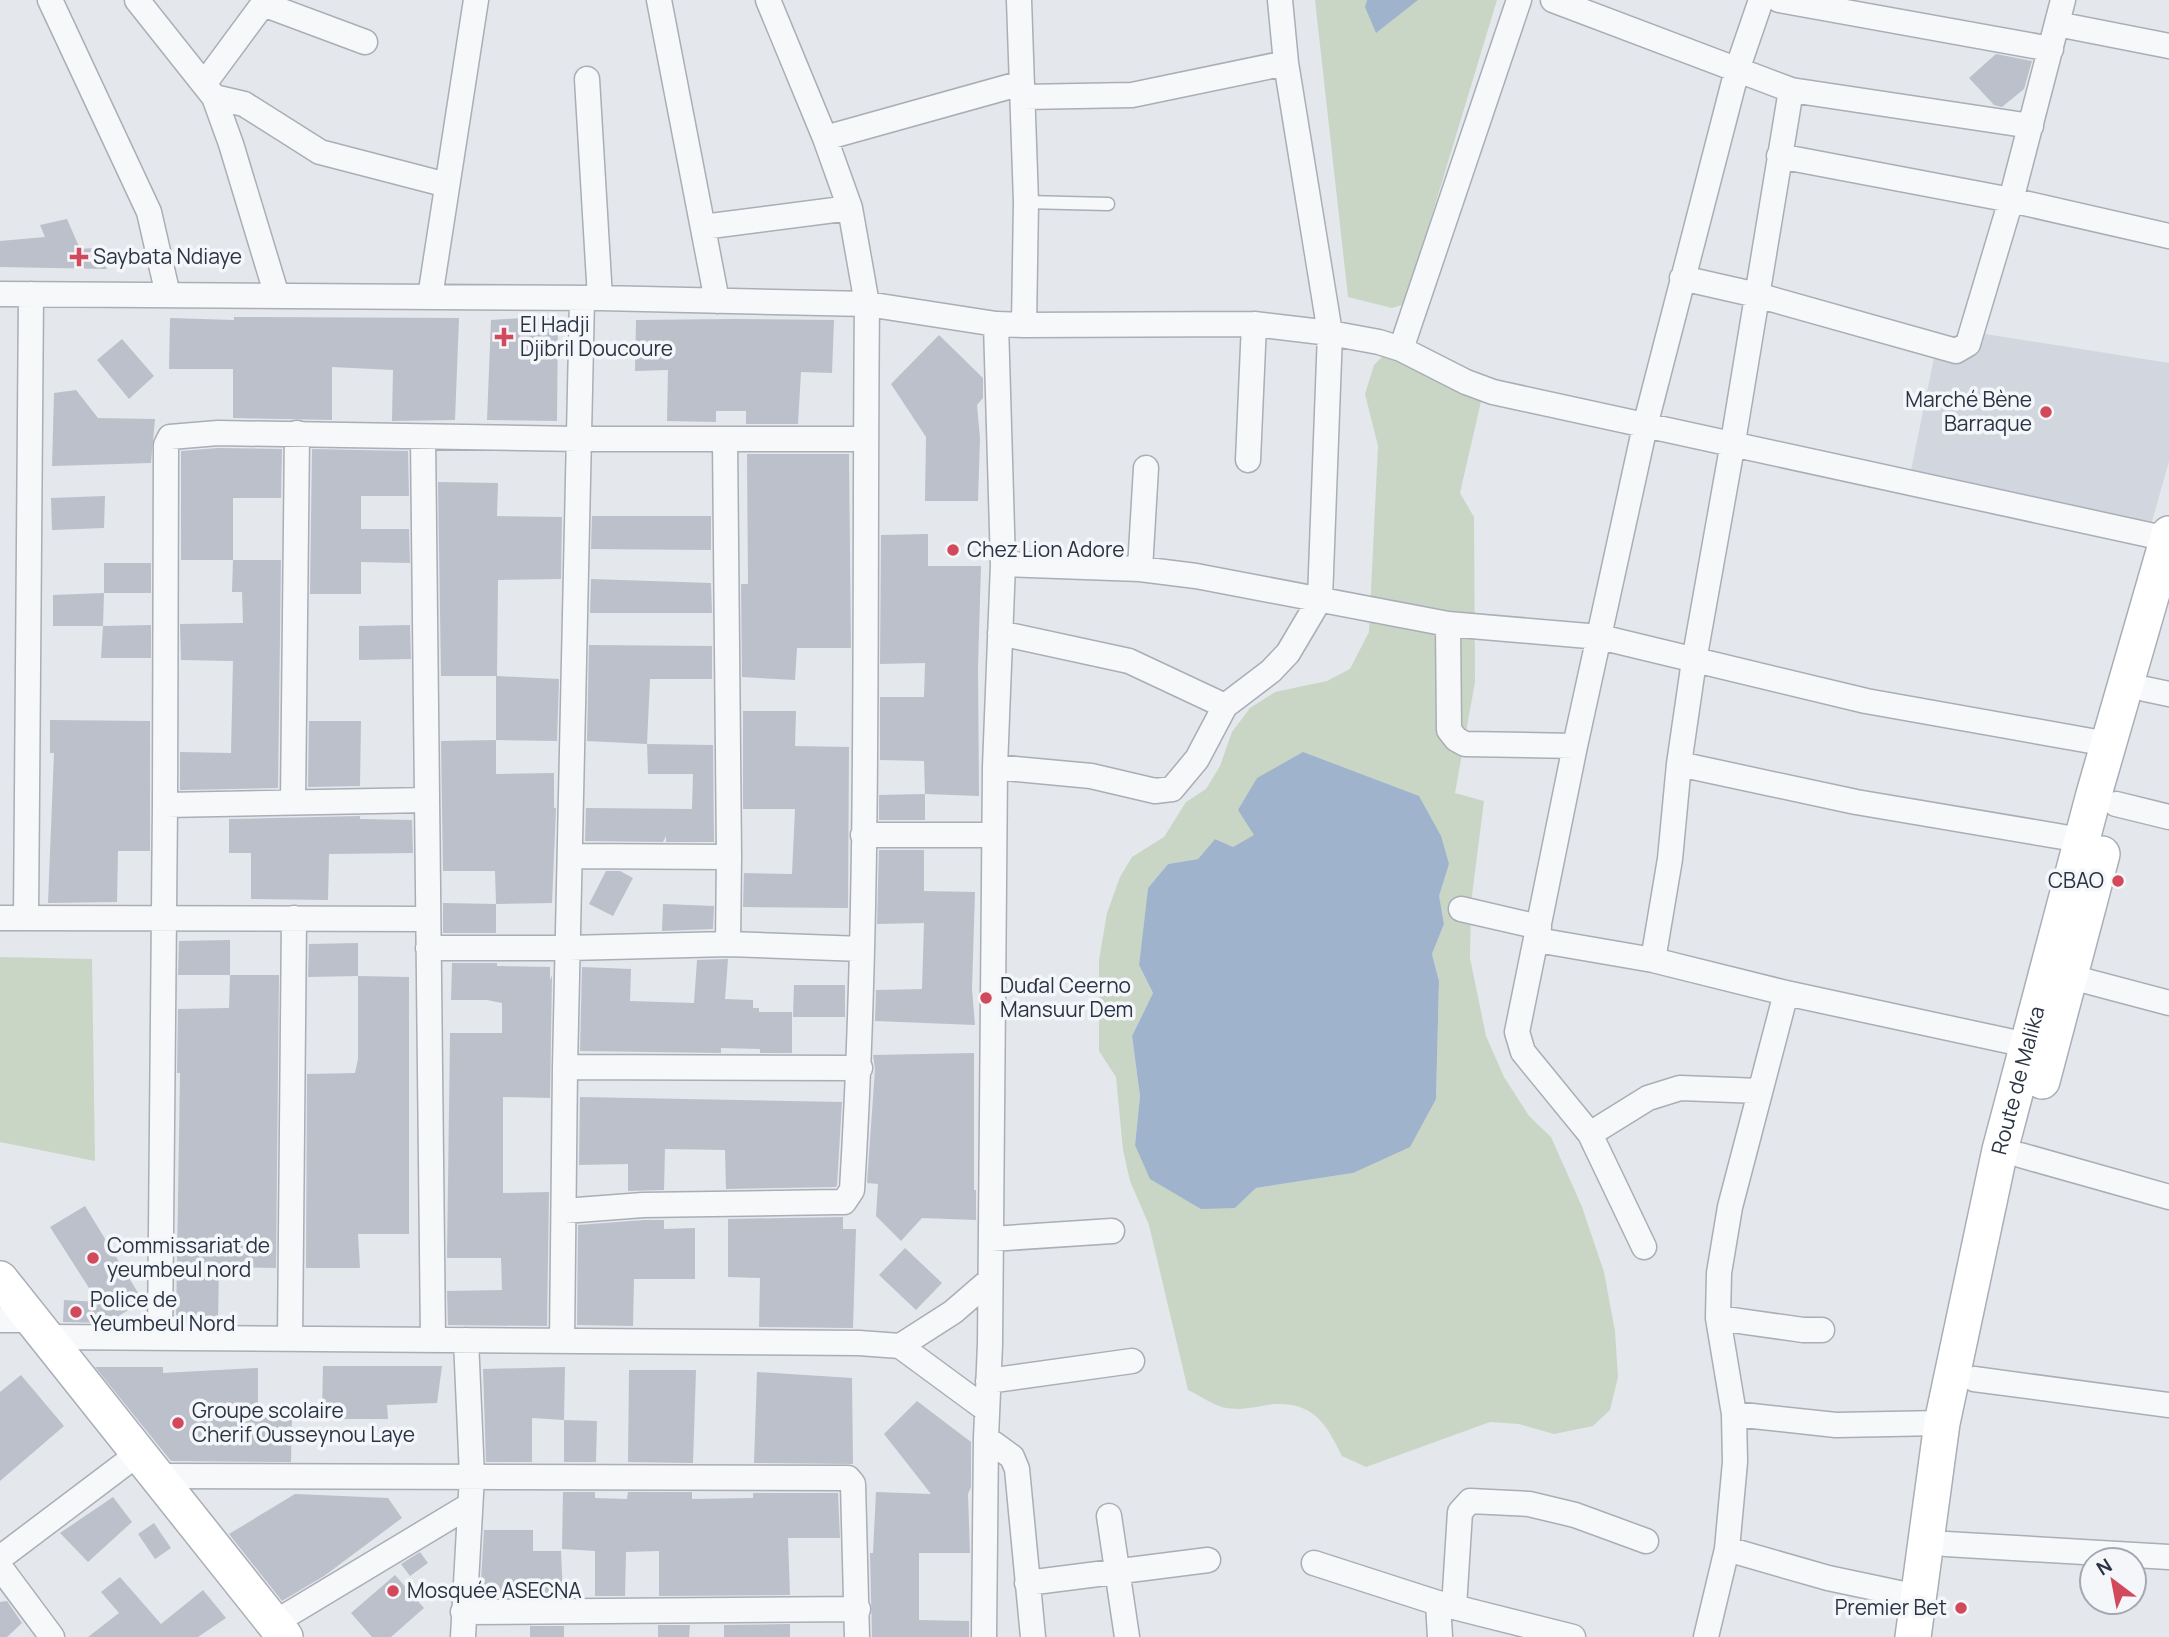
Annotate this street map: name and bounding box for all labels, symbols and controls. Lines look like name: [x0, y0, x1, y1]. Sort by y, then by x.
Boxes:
place label: Saybata Ndiaye: [93, 242, 242, 270]
marker: Saybata Ndiaye: [71, 249, 87, 265]
place label: El Hadji Djibril Doucoure: [520, 310, 673, 362]
marker: El Hadji Djibril Doucoure: [494, 327, 514, 347]
place label: Marché Bène Barraque: [1905, 385, 2032, 437]
marker: Marché Bène Barraque: [2038, 404, 2054, 420]
place label: Chez Lion Adore: [967, 535, 1125, 563]
marker: Chez Lion Adore: [945, 542, 961, 558]
place label: CBAO: [2048, 866, 2104, 894]
marker: CBAO: [2110, 873, 2126, 889]
place label: Duɗal Ceerno Mansuur Dem: [1000, 971, 1133, 1023]
marker: Duɗal Ceerno Mansuur Dem: [978, 990, 994, 1006]
street label: Route de Malika: [1984, 1003, 2050, 1158]
place label: Commissariat de yeumbeul nord: [107, 1231, 270, 1283]
marker: Commissariat de yeumbeul nord: [85, 1250, 101, 1266]
place label: Police de Yeumbeul Nord: [90, 1285, 235, 1337]
marker: Police de Yeumbeul Nord: [68, 1304, 84, 1320]
place label: Groupe scolaire Cherif Ousseynou Laye: [192, 1396, 415, 1448]
marker: Groupe scolaire Cherif Ousseynou Laye: [170, 1415, 186, 1431]
north arrow: [2078, 1546, 2148, 1616]
text: N: [2091, 1552, 2117, 1581]
place label: Mosquée ASECNA: [407, 1576, 582, 1604]
marker: Mosquée ASECNA: [385, 1583, 401, 1599]
place label: Premier Bet: [1835, 1593, 1947, 1621]
marker: Premier Bet: [1953, 1600, 1969, 1616]

